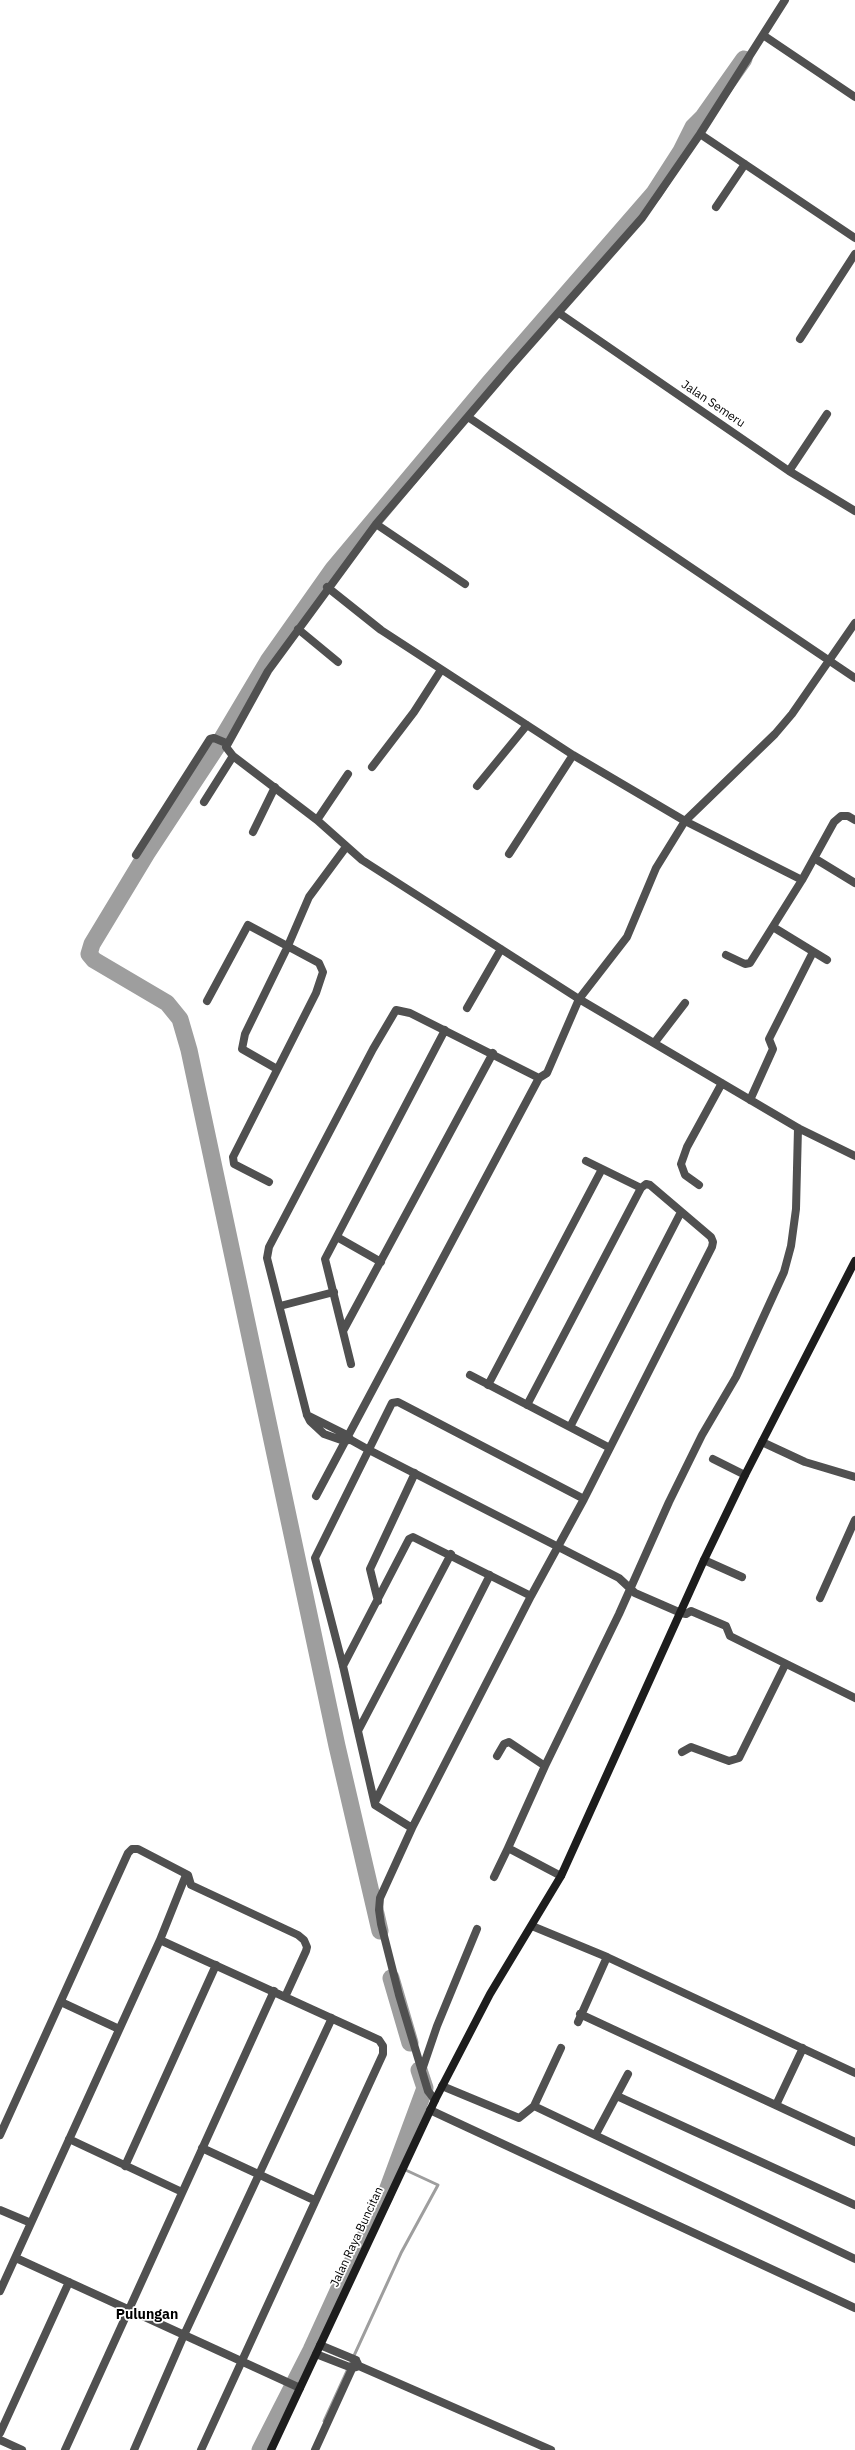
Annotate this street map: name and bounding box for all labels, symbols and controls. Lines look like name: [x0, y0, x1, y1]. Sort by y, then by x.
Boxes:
street label: Jalan Semeru: [678, 377, 748, 431]
street label: Jalan Raya Buncitan: [327, 2185, 387, 2289]
district label: Pulungan: [116, 2307, 178, 2323]

